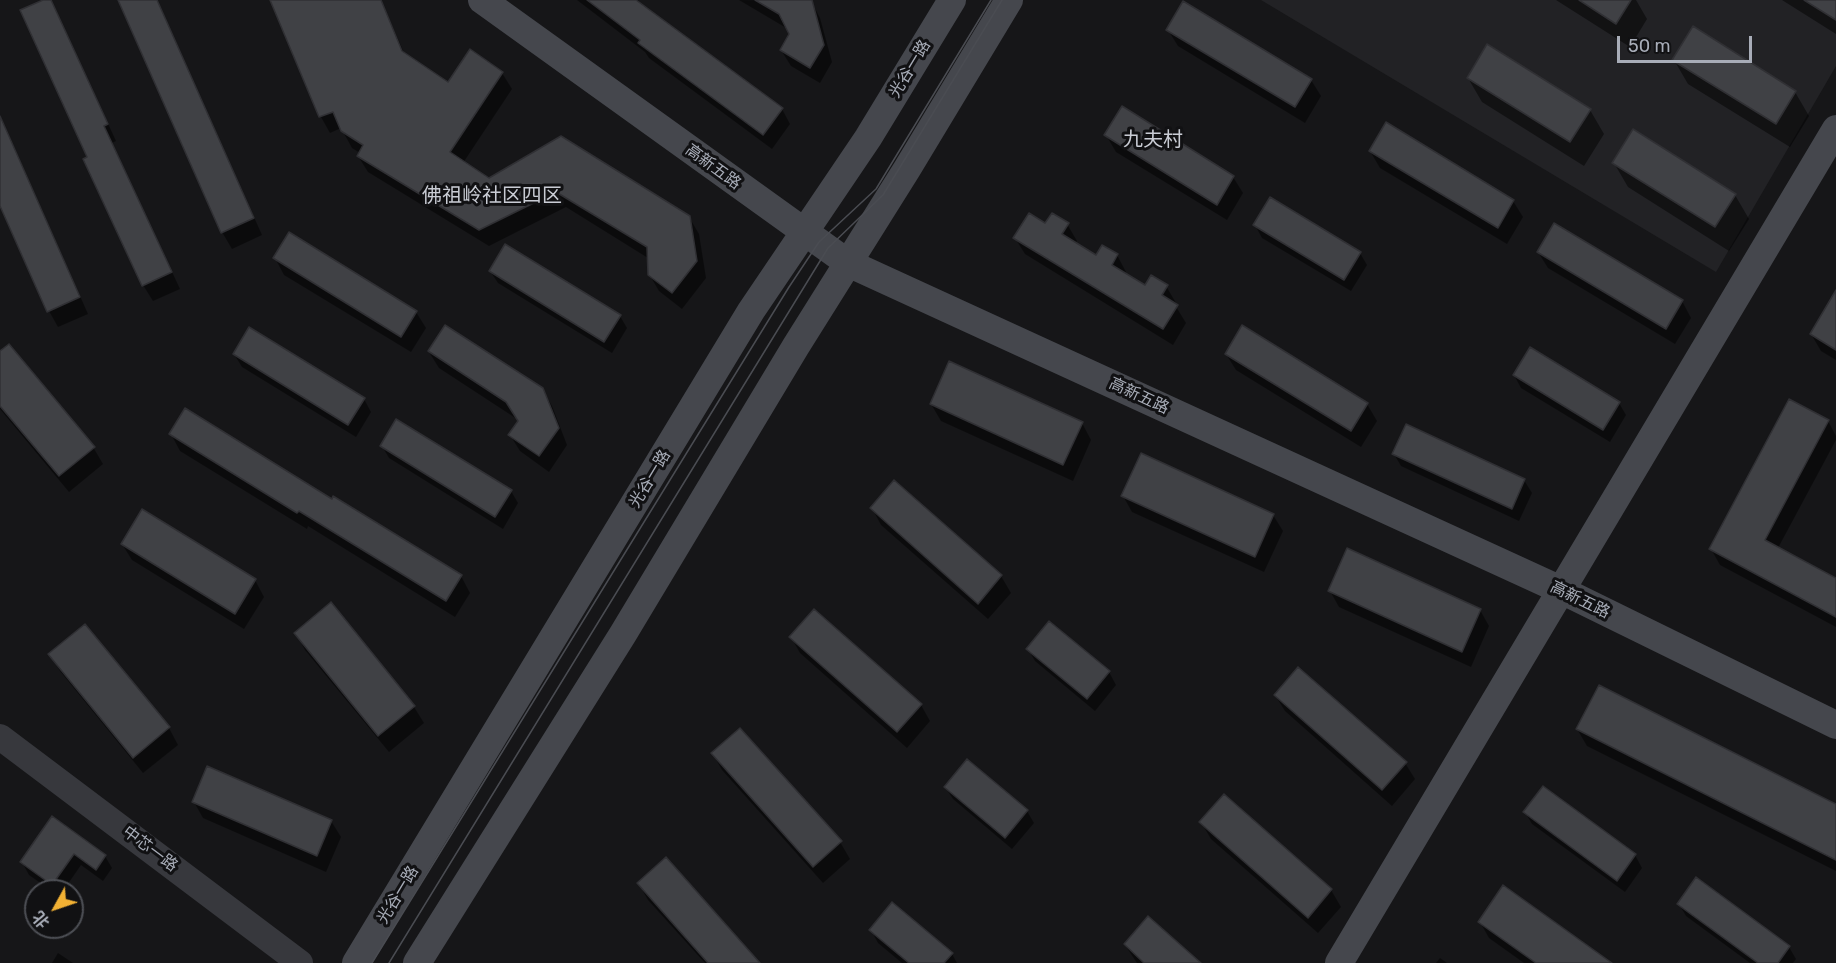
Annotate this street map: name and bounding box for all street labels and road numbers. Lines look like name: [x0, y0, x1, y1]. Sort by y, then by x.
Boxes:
street label: 光谷一路: [885, 37, 935, 101]
street label: 高新五路: [681, 140, 745, 194]
street label: 高新五路: [1106, 374, 1172, 418]
street label: 光谷一路: [625, 447, 675, 511]
street label: 高新五路: [1547, 577, 1613, 623]
street label: 中芯一路: [119, 822, 181, 876]
street label: 光谷一路: [373, 863, 423, 927]

